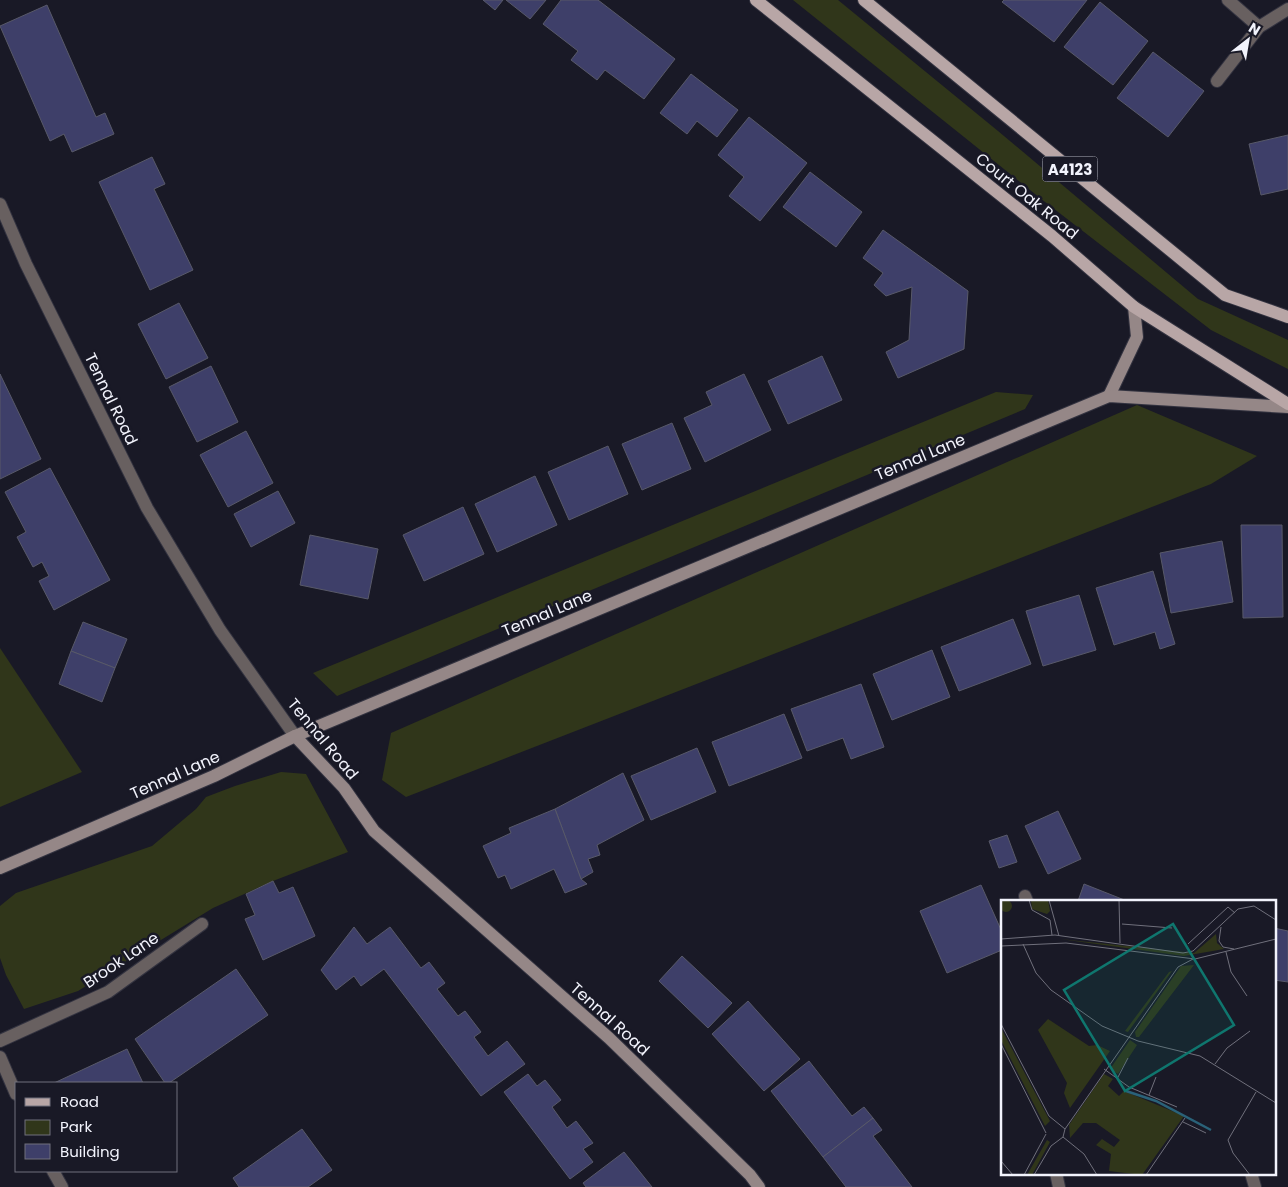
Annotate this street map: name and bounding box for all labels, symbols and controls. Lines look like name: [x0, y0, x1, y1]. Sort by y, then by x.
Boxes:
north arrow: [1223, 15, 1273, 65]
text: N: [1245, 18, 1264, 40]
street label: Court Oak Road: [971, 147, 1083, 245]
road number: A4123: [1042, 156, 1098, 182]
street label: Tennal Road: [79, 349, 143, 449]
street label: Tennal Lane: [871, 428, 969, 486]
street label: Tennal Lane: [498, 584, 596, 642]
street label: Tennal Road: [282, 693, 364, 785]
street label: Tennal Lane: [126, 745, 224, 805]
inset map: [1001, 900, 1276, 1174]
street label: Brook Lane: [79, 926, 163, 994]
street label: Tennal Road: [565, 977, 655, 1061]
legend: [15, 1082, 178, 1172]
text: Road: [60, 1091, 99, 1112]
text: Park: [60, 1116, 92, 1137]
text: Building: [60, 1141, 120, 1162]

